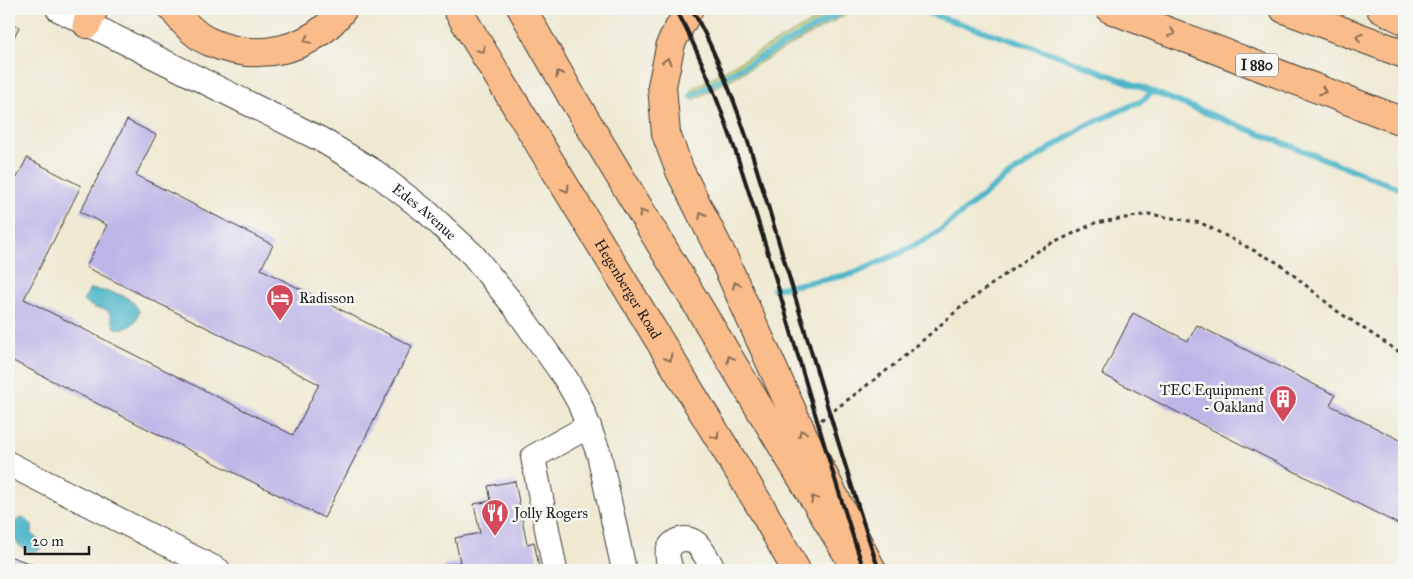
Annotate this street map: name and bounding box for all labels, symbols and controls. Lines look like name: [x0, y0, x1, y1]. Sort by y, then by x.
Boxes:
one-way arrow: [1167, 27, 1175, 37]
one-way arrow: [1355, 33, 1363, 43]
one-way arrow: [303, 34, 312, 44]
one-way arrow: [475, 45, 485, 54]
road number: I 880: [1236, 54, 1278, 76]
one-way arrow: [661, 57, 672, 66]
one-way arrow: [555, 70, 565, 79]
one-way arrow: [1318, 85, 1327, 95]
street label: Edes Avenue: [389, 180, 460, 244]
one-way arrow: [560, 184, 570, 193]
one-way arrow: [639, 210, 648, 219]
one-way arrow: [698, 211, 708, 220]
street label: Hegenberger Road: [591, 236, 665, 343]
one-way arrow: [731, 281, 742, 290]
hotel icon: Radisson: [265, 283, 295, 322]
place label: Radisson: [299, 289, 354, 307]
one-way arrow: [662, 353, 672, 362]
one-way arrow: [726, 356, 736, 365]
place label: TEC Equipment - Oakland: [1160, 381, 1265, 416]
building icon: TEC Equipment - Oakland: [1268, 384, 1298, 423]
one-way arrow: [798, 429, 809, 438]
one-way arrow: [710, 430, 720, 439]
one-way arrow: [810, 495, 820, 504]
restaurant icon: Jolly Rogers: [480, 498, 510, 537]
place label: Jolly Rogers: [512, 504, 588, 523]
scale bar: [25, 524, 89, 556]
text: 20 m: [32, 532, 64, 550]

